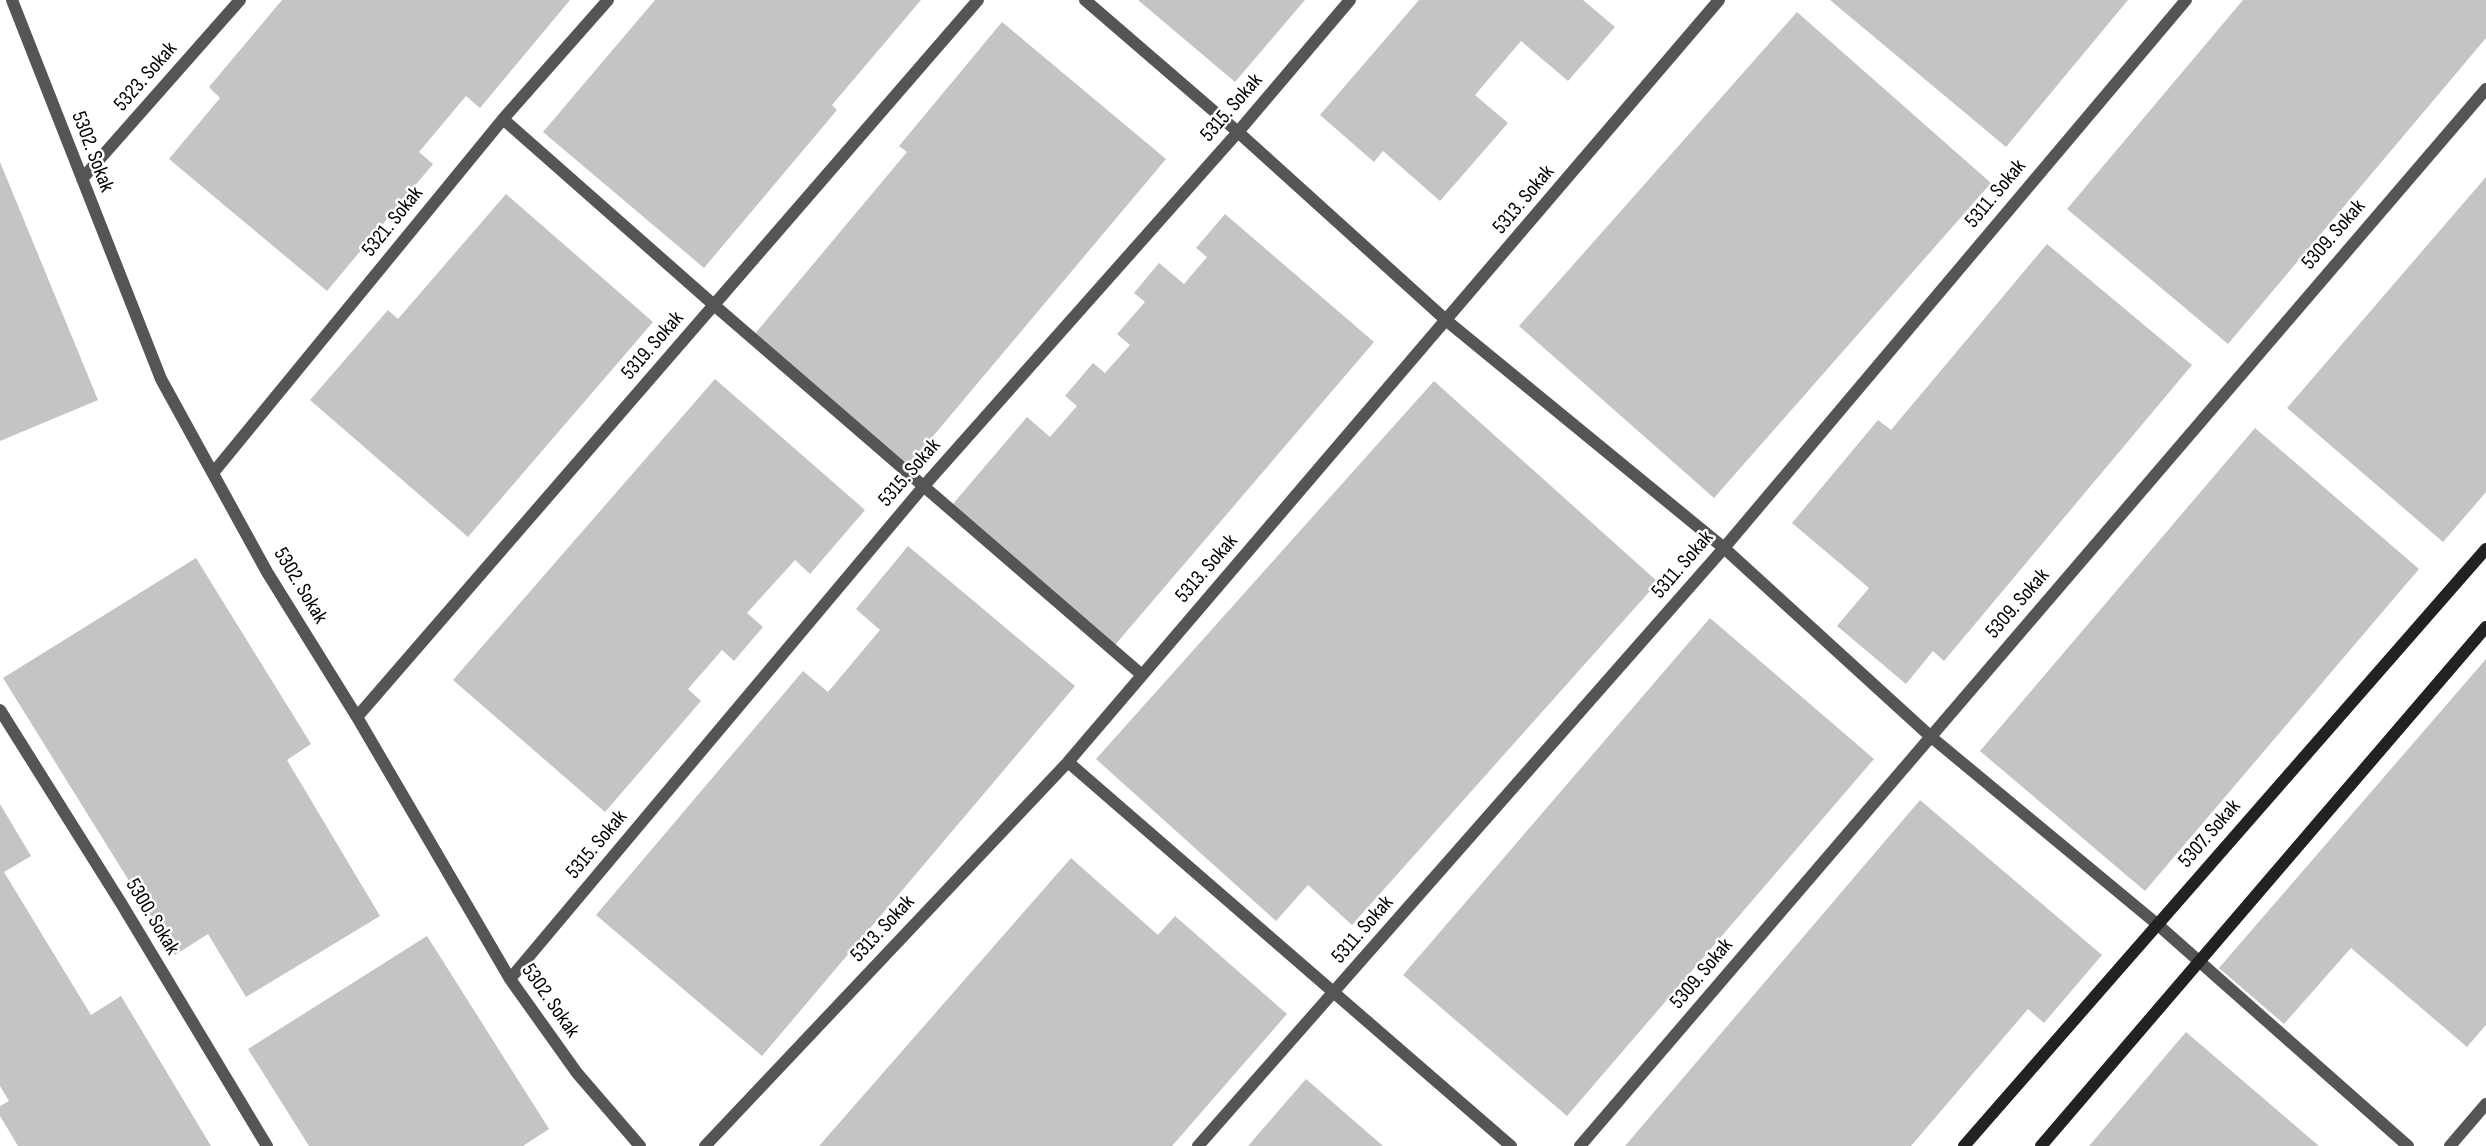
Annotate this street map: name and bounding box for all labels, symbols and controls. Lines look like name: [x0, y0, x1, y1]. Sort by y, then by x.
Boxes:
street label: 5323. Sokak: [109, 37, 183, 117]
street label: 5315. Sokak: [1196, 69, 1268, 147]
street label: 5302. Sokak: [65, 108, 119, 196]
street label: 5311. Sokak: [1960, 155, 2032, 233]
street label: 5313. Sokak: [1488, 160, 1560, 240]
street label: 5321. Sokak: [357, 182, 429, 262]
street label: 5309. Sokak: [2297, 195, 2371, 275]
street label: 5319. Sokak: [616, 307, 690, 385]
street label: 5315. Sokak: [874, 434, 946, 512]
street label: 5311. Sokak: [1647, 526, 1719, 604]
street label: 5313. Sokak: [1170, 530, 1244, 608]
street label: 5302. Sokak: [267, 543, 333, 629]
street label: 5309. Sokak: [1981, 564, 2055, 644]
street label: 5307. Sokak: [2174, 795, 2246, 873]
street label: 5315. Sokak: [561, 805, 633, 885]
street label: 5300. Sokak: [119, 874, 185, 960]
street label: 5313. Sokak: [846, 890, 920, 968]
street label: 5311. Sokak: [1327, 891, 1399, 969]
street label: 5309. Sokak: [1665, 934, 1739, 1014]
street label: 5302. Sokak: [515, 959, 585, 1043]

